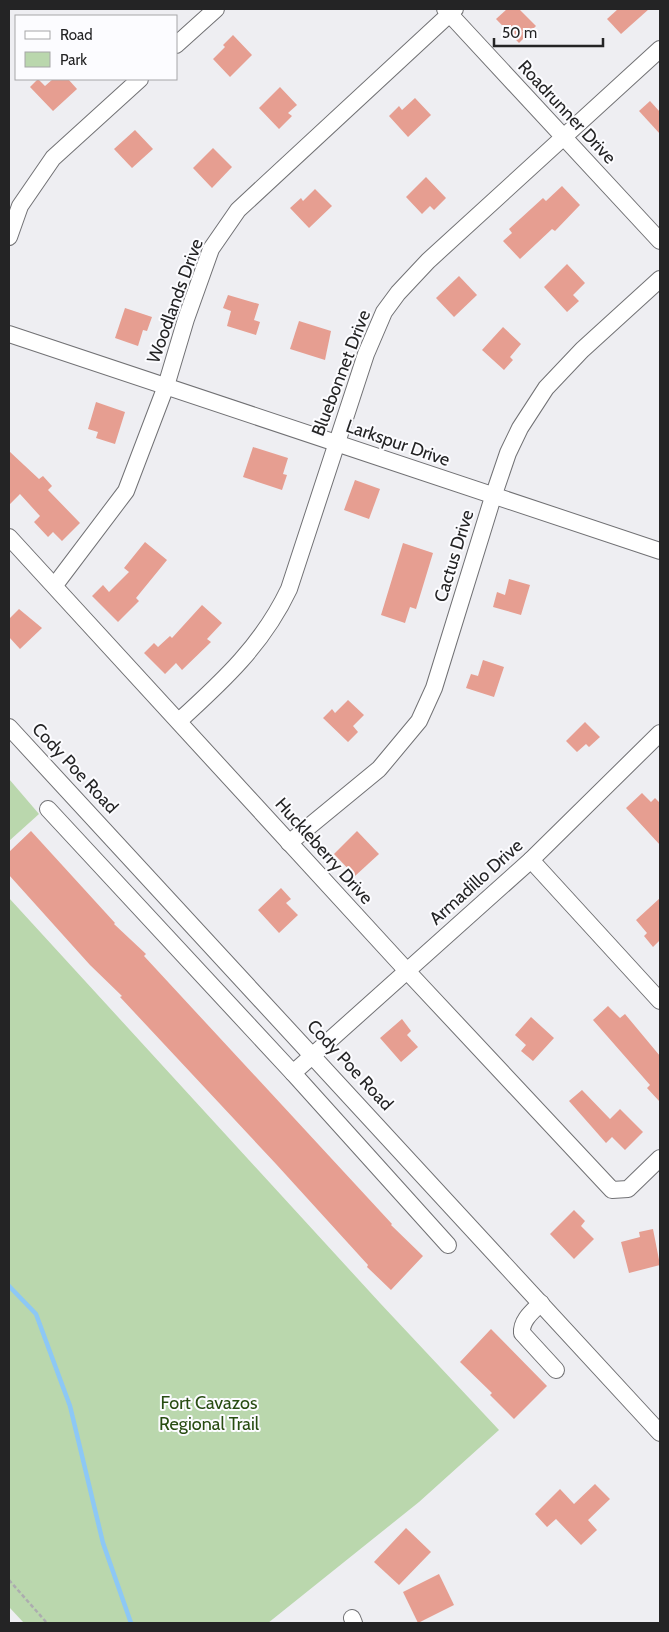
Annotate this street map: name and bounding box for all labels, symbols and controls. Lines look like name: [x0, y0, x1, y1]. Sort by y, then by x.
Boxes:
legend: [15, 15, 178, 80]
scale bar: [494, 15, 603, 47]
text: 50 m: [502, 24, 537, 42]
text: Road: [60, 26, 93, 44]
text: Park: [60, 51, 87, 69]
street label: Roadrunner Drive: [513, 56, 621, 168]
street label: Woodlands Drive: [142, 236, 208, 366]
street label: Bluebonnet Drive: [307, 307, 375, 439]
street label: Larkspur Drive: [343, 415, 453, 471]
street label: Cactus Drive: [430, 507, 478, 605]
street label: Cody Poe Road: [27, 718, 123, 818]
street label: Huckleberry Drive: [270, 793, 378, 909]
street label: Armadillo Drive: [425, 834, 527, 930]
street label: Cody Poe Road: [302, 1015, 398, 1115]
park label: Fort Cavazos Regional Trail: [159, 1392, 260, 1435]

